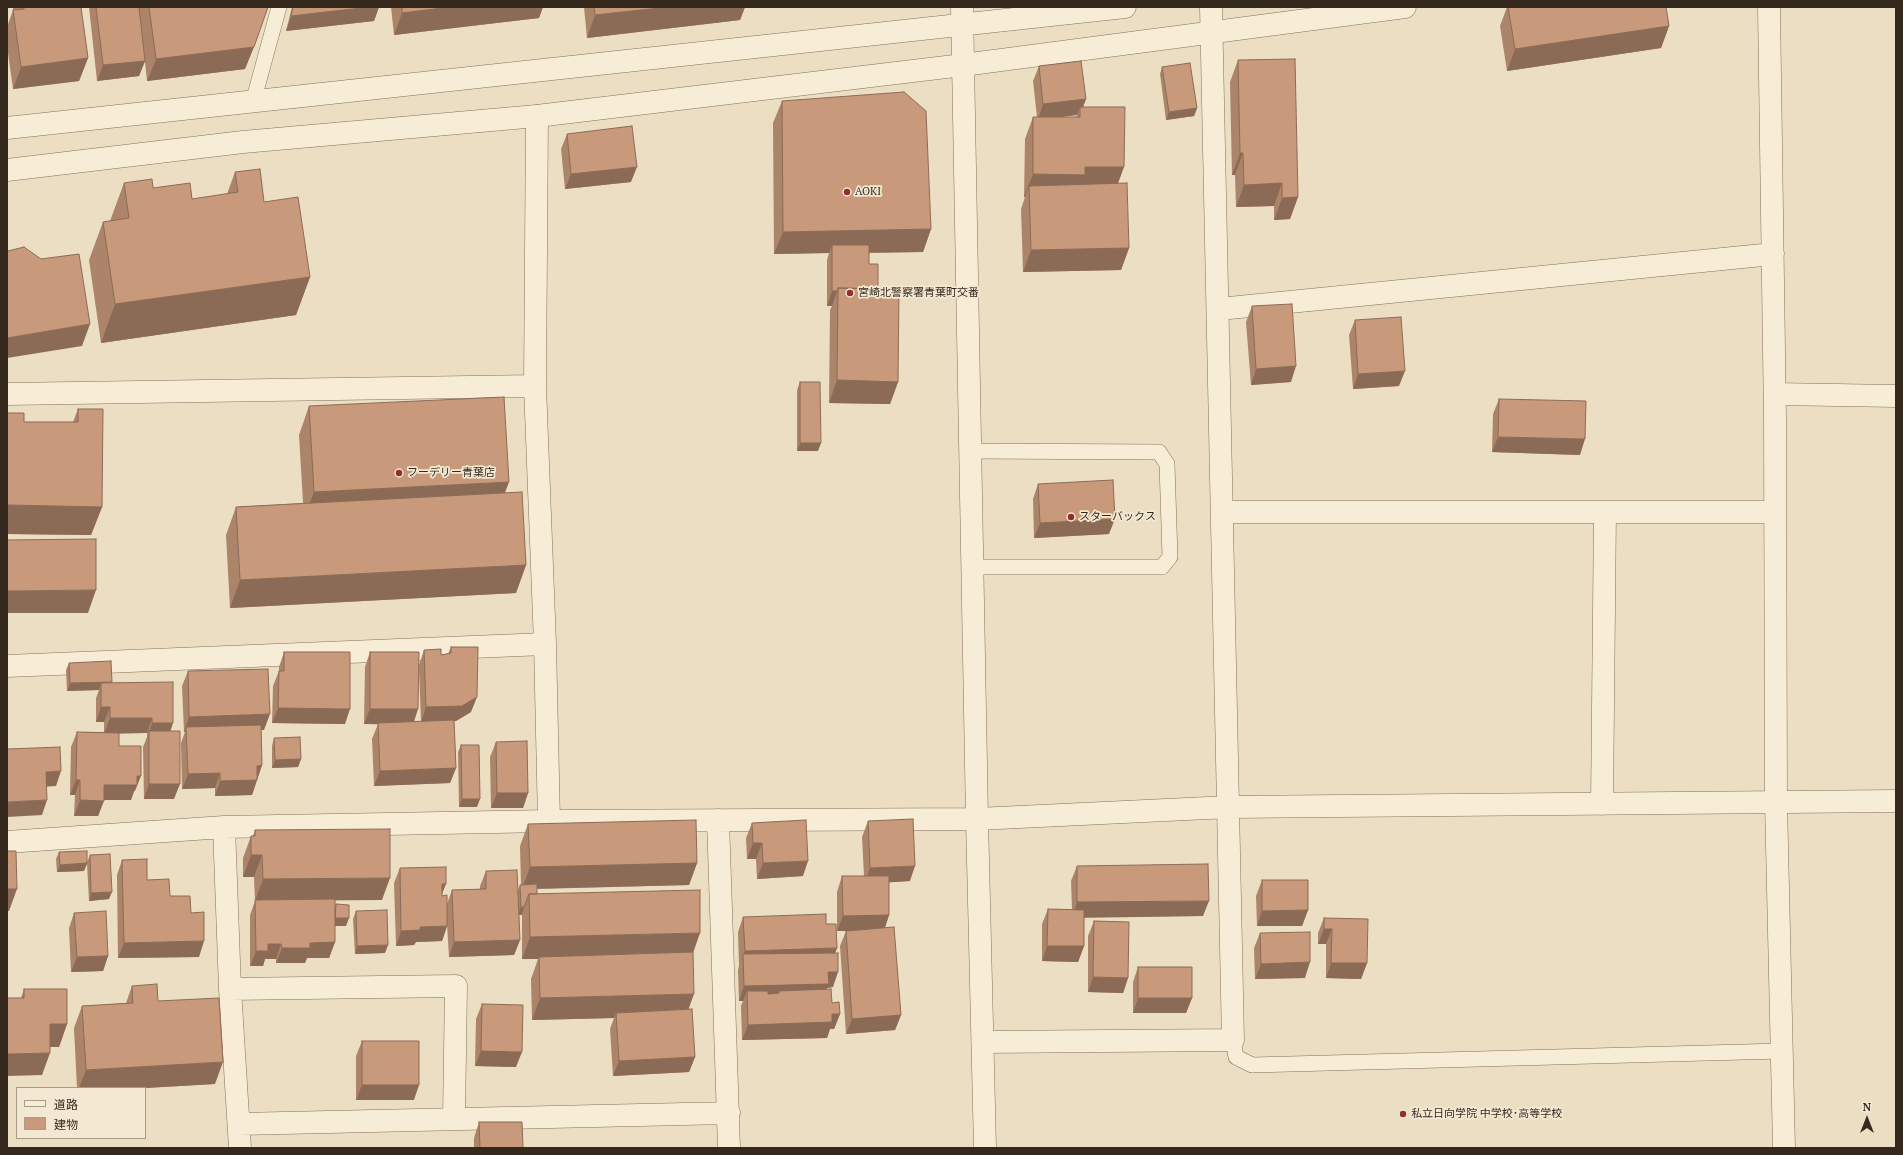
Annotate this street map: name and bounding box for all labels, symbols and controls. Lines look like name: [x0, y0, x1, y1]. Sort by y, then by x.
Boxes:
place label: AOKI: [855, 185, 881, 199]
marker: AOKI: [842, 187, 852, 197]
place label: 宮崎北警察署青葉町交番: [858, 286, 979, 300]
marker: 宮崎北警察署青葉町交番: [845, 288, 855, 298]
place label: フーデリー青葉店: [407, 466, 495, 480]
marker: フーデリー青葉店: [394, 468, 404, 478]
place label: スターバックス: [1079, 510, 1156, 524]
marker: スターバックス: [1066, 512, 1076, 522]
legend: [16, 1087, 146, 1139]
text: 道路: [54, 1097, 78, 1112]
north arrow: [1847, 1099, 1887, 1139]
text: N: [1863, 1100, 1871, 1114]
place label: 私立日向学院 中学校･高等学校: [1411, 1107, 1562, 1121]
marker: 私立日向学院 中学校･高等学校: [1398, 1109, 1408, 1119]
text: 建物: [54, 1117, 78, 1132]

